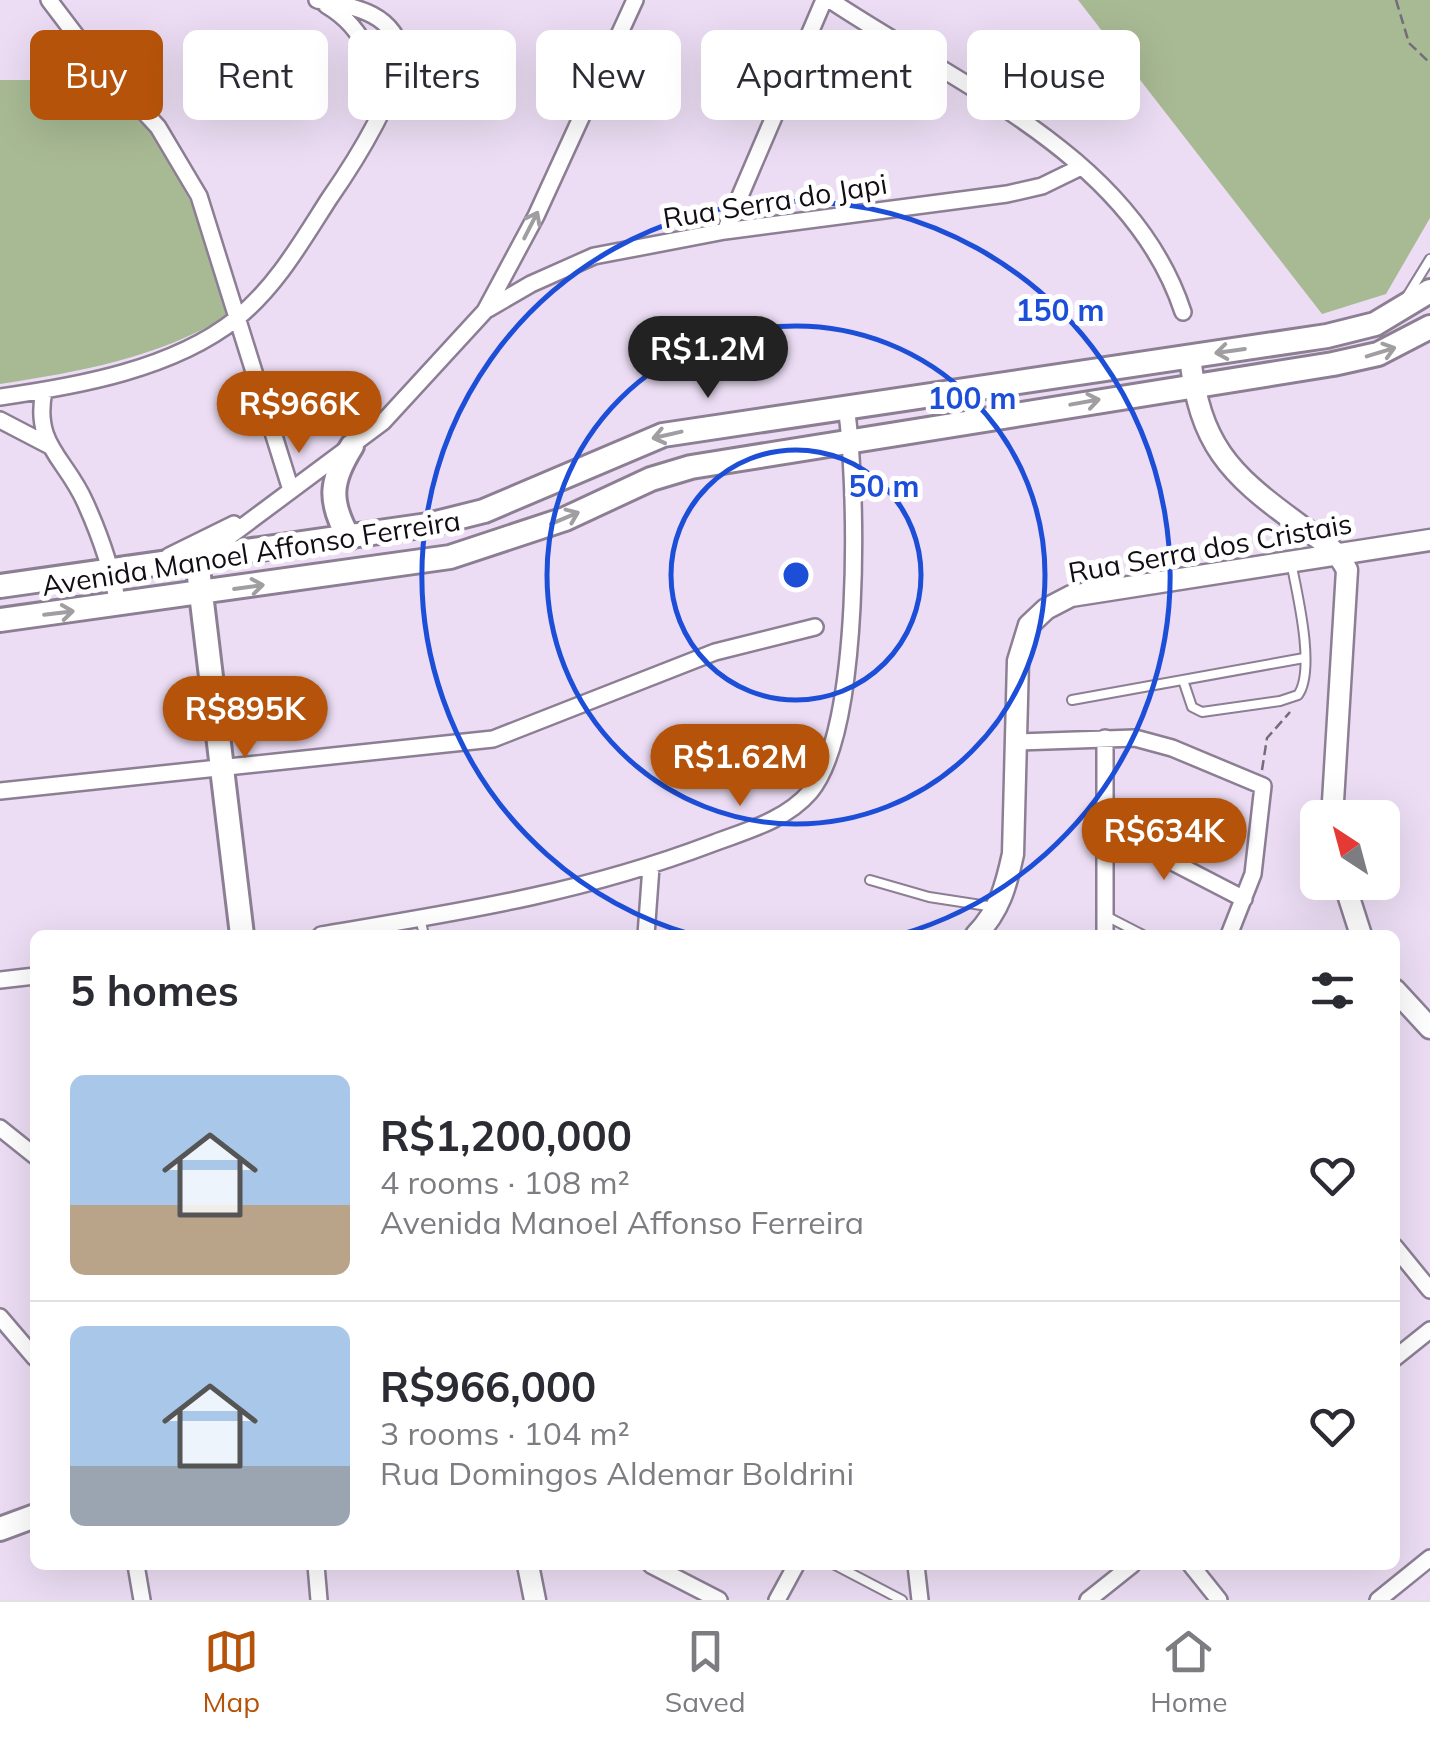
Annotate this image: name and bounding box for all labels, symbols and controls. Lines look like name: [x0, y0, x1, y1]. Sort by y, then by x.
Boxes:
chip: Buy: [30, 30, 163, 120]
chip: Rent: [183, 30, 328, 120]
chip: Filters: [348, 30, 516, 120]
chip: New: [536, 30, 681, 120]
chip: Apartment: [701, 30, 947, 120]
chip: House: [967, 30, 1140, 120]
street label: Rua Serra do Japi: [660, 166, 889, 235]
one-way arrow: [522, 210, 541, 240]
text: 150 m: [1015, 291, 1105, 329]
pin: R$1.2M: [627, 316, 789, 401]
text: R$1.2M: [650, 328, 766, 368]
one-way arrow: [1215, 342, 1247, 360]
one-way arrow: [1365, 342, 1396, 360]
pin: R$966K: [218, 371, 380, 456]
text: 100 m: [927, 379, 1017, 417]
text: R$966K: [239, 383, 359, 423]
one-way arrow: [1068, 393, 1100, 411]
one-way arrow: [652, 427, 684, 445]
text: 50 m: [848, 467, 920, 505]
street label: Avenida Manoel Affonso Ferreira: [39, 502, 463, 603]
street label: Rua Serra dos Cristais: [1065, 505, 1355, 590]
one-way arrow: [549, 508, 580, 526]
centre of rings: [778, 557, 814, 593]
one-way arrow: [232, 577, 264, 595]
one-way arrow: [42, 603, 74, 621]
pin: R$895K: [164, 676, 326, 761]
text: R$895K: [185, 688, 305, 728]
pin: R$1.62M: [648, 724, 832, 809]
text: R$1.62M: [672, 736, 808, 776]
pin: R$634K: [1083, 798, 1245, 883]
north arrow: [1300, 800, 1400, 900]
map controls: [1300, 800, 1400, 900]
text: R$634K: [1104, 810, 1224, 850]
icon: filters: [1305, 963, 1360, 1018]
text: 5 homes: [70, 964, 239, 1017]
text: R$1,200,000: [380, 1109, 632, 1162]
icon: home: [150, 1115, 270, 1235]
icon: heart: [1305, 1148, 1360, 1203]
text: 4 rooms · 108 m²: [380, 1162, 630, 1202]
text: Avenida Manoel Affonso Ferreira: [380, 1202, 864, 1242]
text: R$966,000: [380, 1360, 596, 1413]
icon: home: [150, 1366, 270, 1486]
icon: heart: [1305, 1399, 1360, 1454]
text: 3 rooms · 104 m²: [380, 1413, 630, 1453]
text: Rua Domingos Aldemar Boldrini: [380, 1453, 854, 1493]
tab: Map: [202, 1624, 260, 1719]
tab: Saved: [665, 1624, 746, 1719]
tab: Home: [1150, 1624, 1228, 1719]

